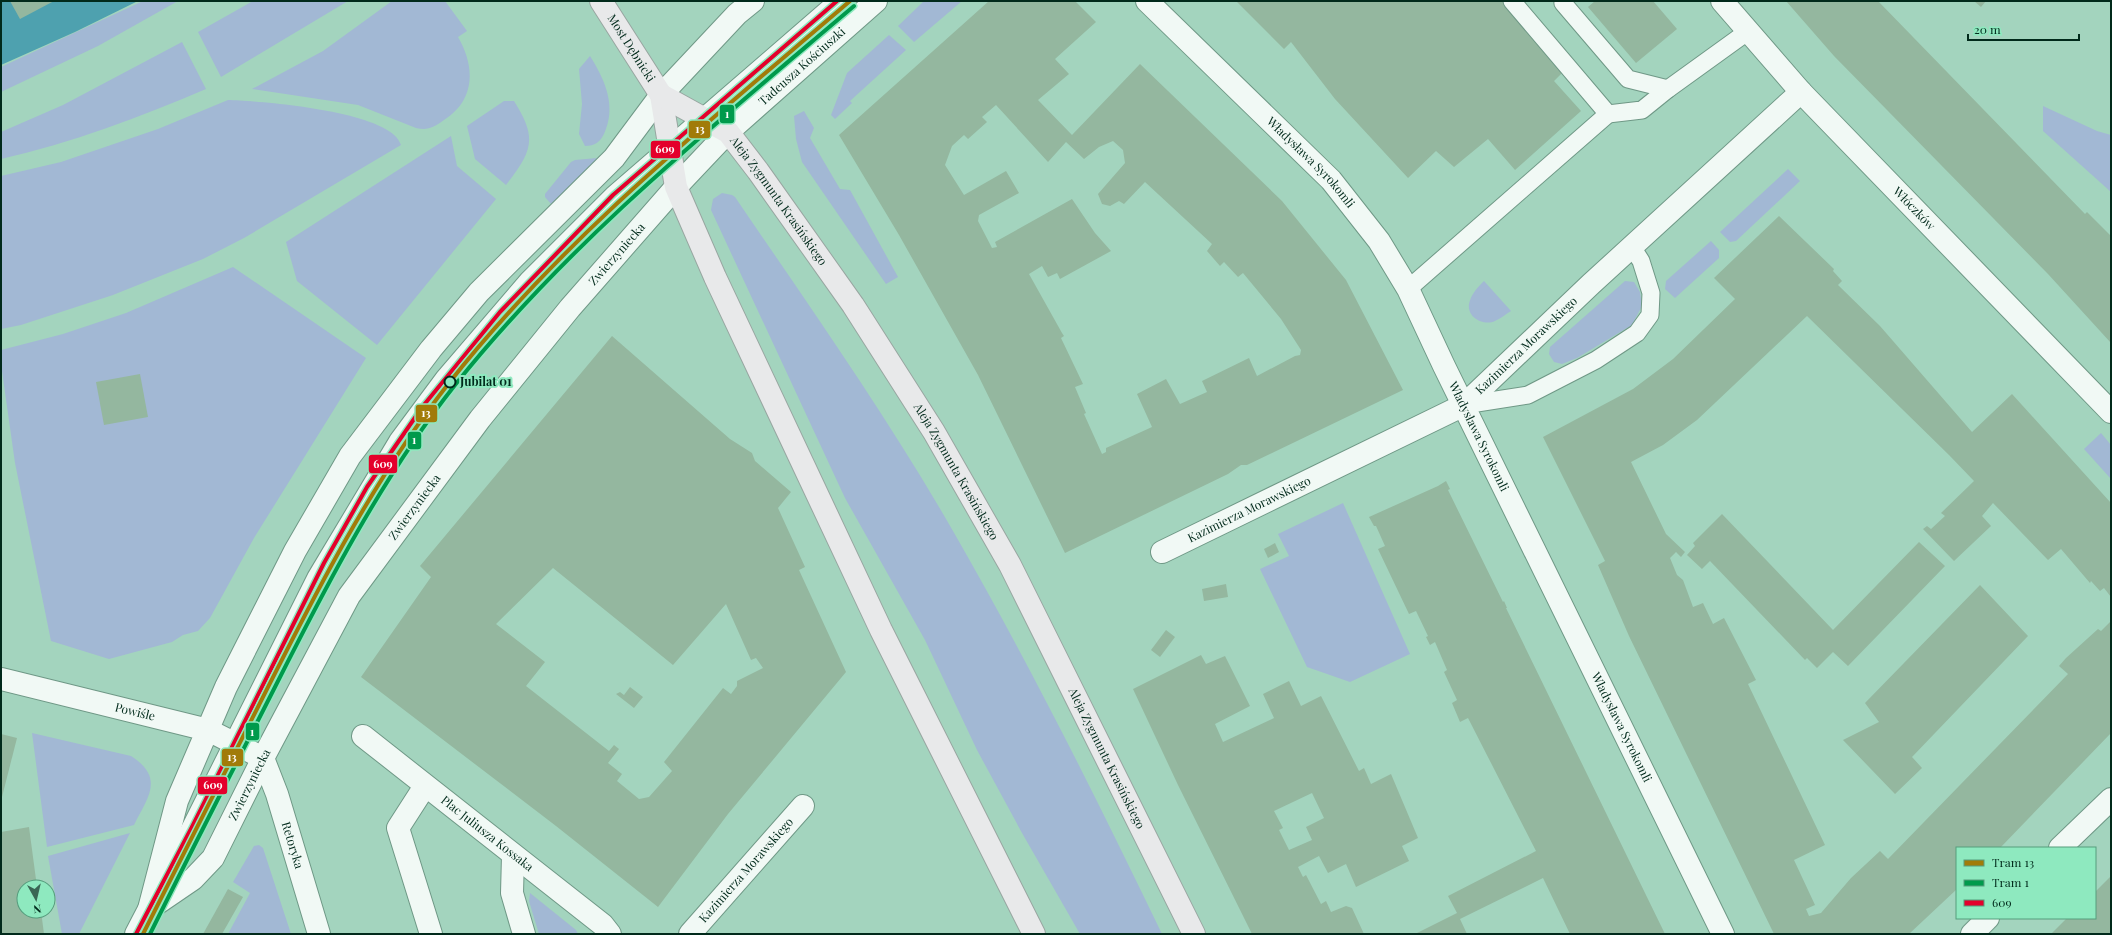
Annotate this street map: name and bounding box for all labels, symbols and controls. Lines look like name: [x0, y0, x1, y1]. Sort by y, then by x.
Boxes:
street label: Most Dębnicki: [604, 11, 660, 85]
scale bar: [1968, 16, 2079, 42]
text: 20 m: [1974, 21, 2001, 37]
street label: Tadeusza Kościuszki: [755, 23, 848, 108]
line badge: 1: [719, 104, 735, 124]
text: 1: [725, 106, 729, 121]
street label: Władysława Syrokomli: [1263, 112, 1359, 211]
line badge: 13: [688, 120, 711, 139]
text: 13: [695, 121, 705, 136]
street label: Aleja Zygmunta Krasińskiego: [726, 132, 832, 269]
line badge: 609: [650, 140, 681, 159]
text: 609: [655, 141, 675, 156]
street label: Włóczków: [1889, 182, 1940, 234]
street label: Zwierzyniecka: [585, 219, 648, 288]
street label: Kazimierza Morawskiego: [1471, 292, 1580, 397]
place label: Jubilat 01: [459, 373, 512, 389]
marker: Jubilat 01: [443, 375, 457, 389]
street label: Władysława Syrokomli: [1445, 378, 1513, 494]
street label: Aleja Zygmunta Krasińskiego: [910, 399, 1003, 543]
line badge: 13: [415, 404, 438, 423]
text: 13: [421, 405, 431, 420]
line badge: 1: [407, 431, 422, 450]
text: 1: [412, 432, 416, 447]
line badge: 609: [368, 454, 398, 474]
text: 609: [373, 456, 393, 471]
street label: Zwierzyniecka: [384, 470, 444, 543]
street label: Kazimierza Morawskiego: [1185, 472, 1313, 545]
street label: Władysława Syrokomli: [1588, 668, 1656, 785]
street label: Aleja Zygmunta Krasińskiego: [1065, 684, 1149, 832]
street label: Powiśle: [113, 698, 157, 724]
line badge: 1: [245, 722, 260, 741]
text: 1: [250, 724, 254, 739]
street label: Zwierzyniecka: [224, 746, 273, 823]
line badge: 13: [221, 748, 244, 767]
text: 13: [227, 749, 237, 764]
line badge: 609: [197, 776, 228, 795]
text: 609: [203, 777, 223, 792]
street label: Plac Juliusza Kossaka: [438, 792, 537, 874]
street label: Kazimierza Morawskiego: [695, 813, 796, 925]
street label: Retoryka: [279, 820, 308, 870]
legend: [1956, 847, 2096, 919]
text: Tram 13: [1992, 854, 2034, 870]
text: Tram 1: [1992, 874, 2029, 890]
north arrow: [16, 879, 56, 919]
text: 609: [1992, 894, 2012, 910]
text: N: [32, 901, 42, 917]

